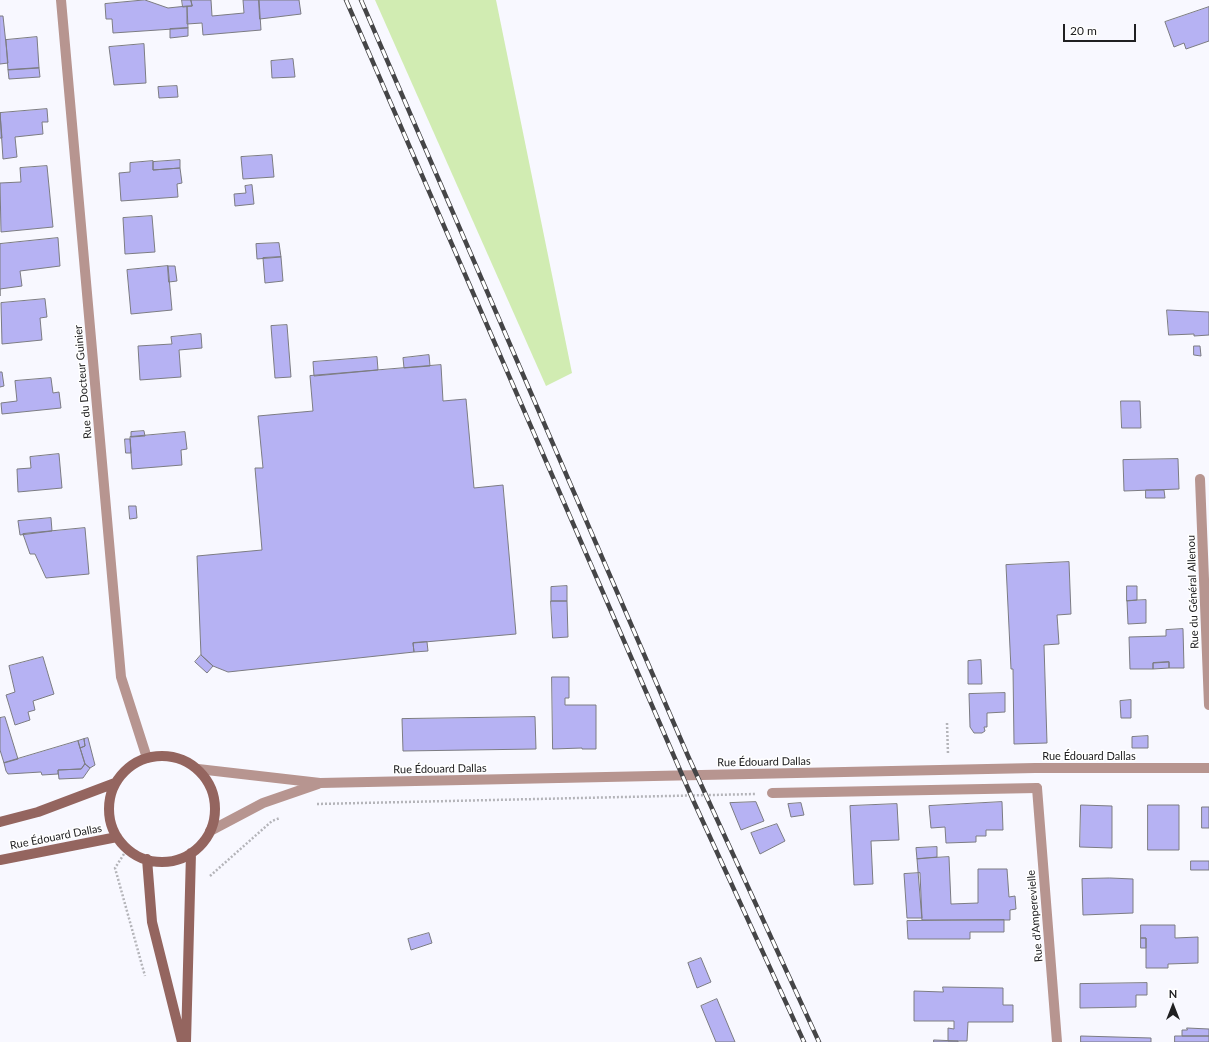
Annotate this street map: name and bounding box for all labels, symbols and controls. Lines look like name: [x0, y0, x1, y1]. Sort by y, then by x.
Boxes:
scale bar: [1065, 16, 1138, 42]
text: 20 m: [1070, 23, 1097, 38]
street label: Rue du Docteur Guinier: [71, 324, 95, 440]
street label: Rue du Général Allenou: [1184, 535, 1202, 649]
street label: Rue Édouard Dallas: [1042, 749, 1136, 763]
street label: Rue Édouard Dallas: [717, 755, 811, 769]
street label: Rue Édouard Dallas: [393, 762, 487, 776]
street label: Rue Édouard Dallas: [9, 822, 103, 852]
street label: Rue d'Amperevielle: [1024, 869, 1046, 963]
north arrow: [1153, 986, 1193, 1026]
text: N: [1169, 987, 1177, 1000]

